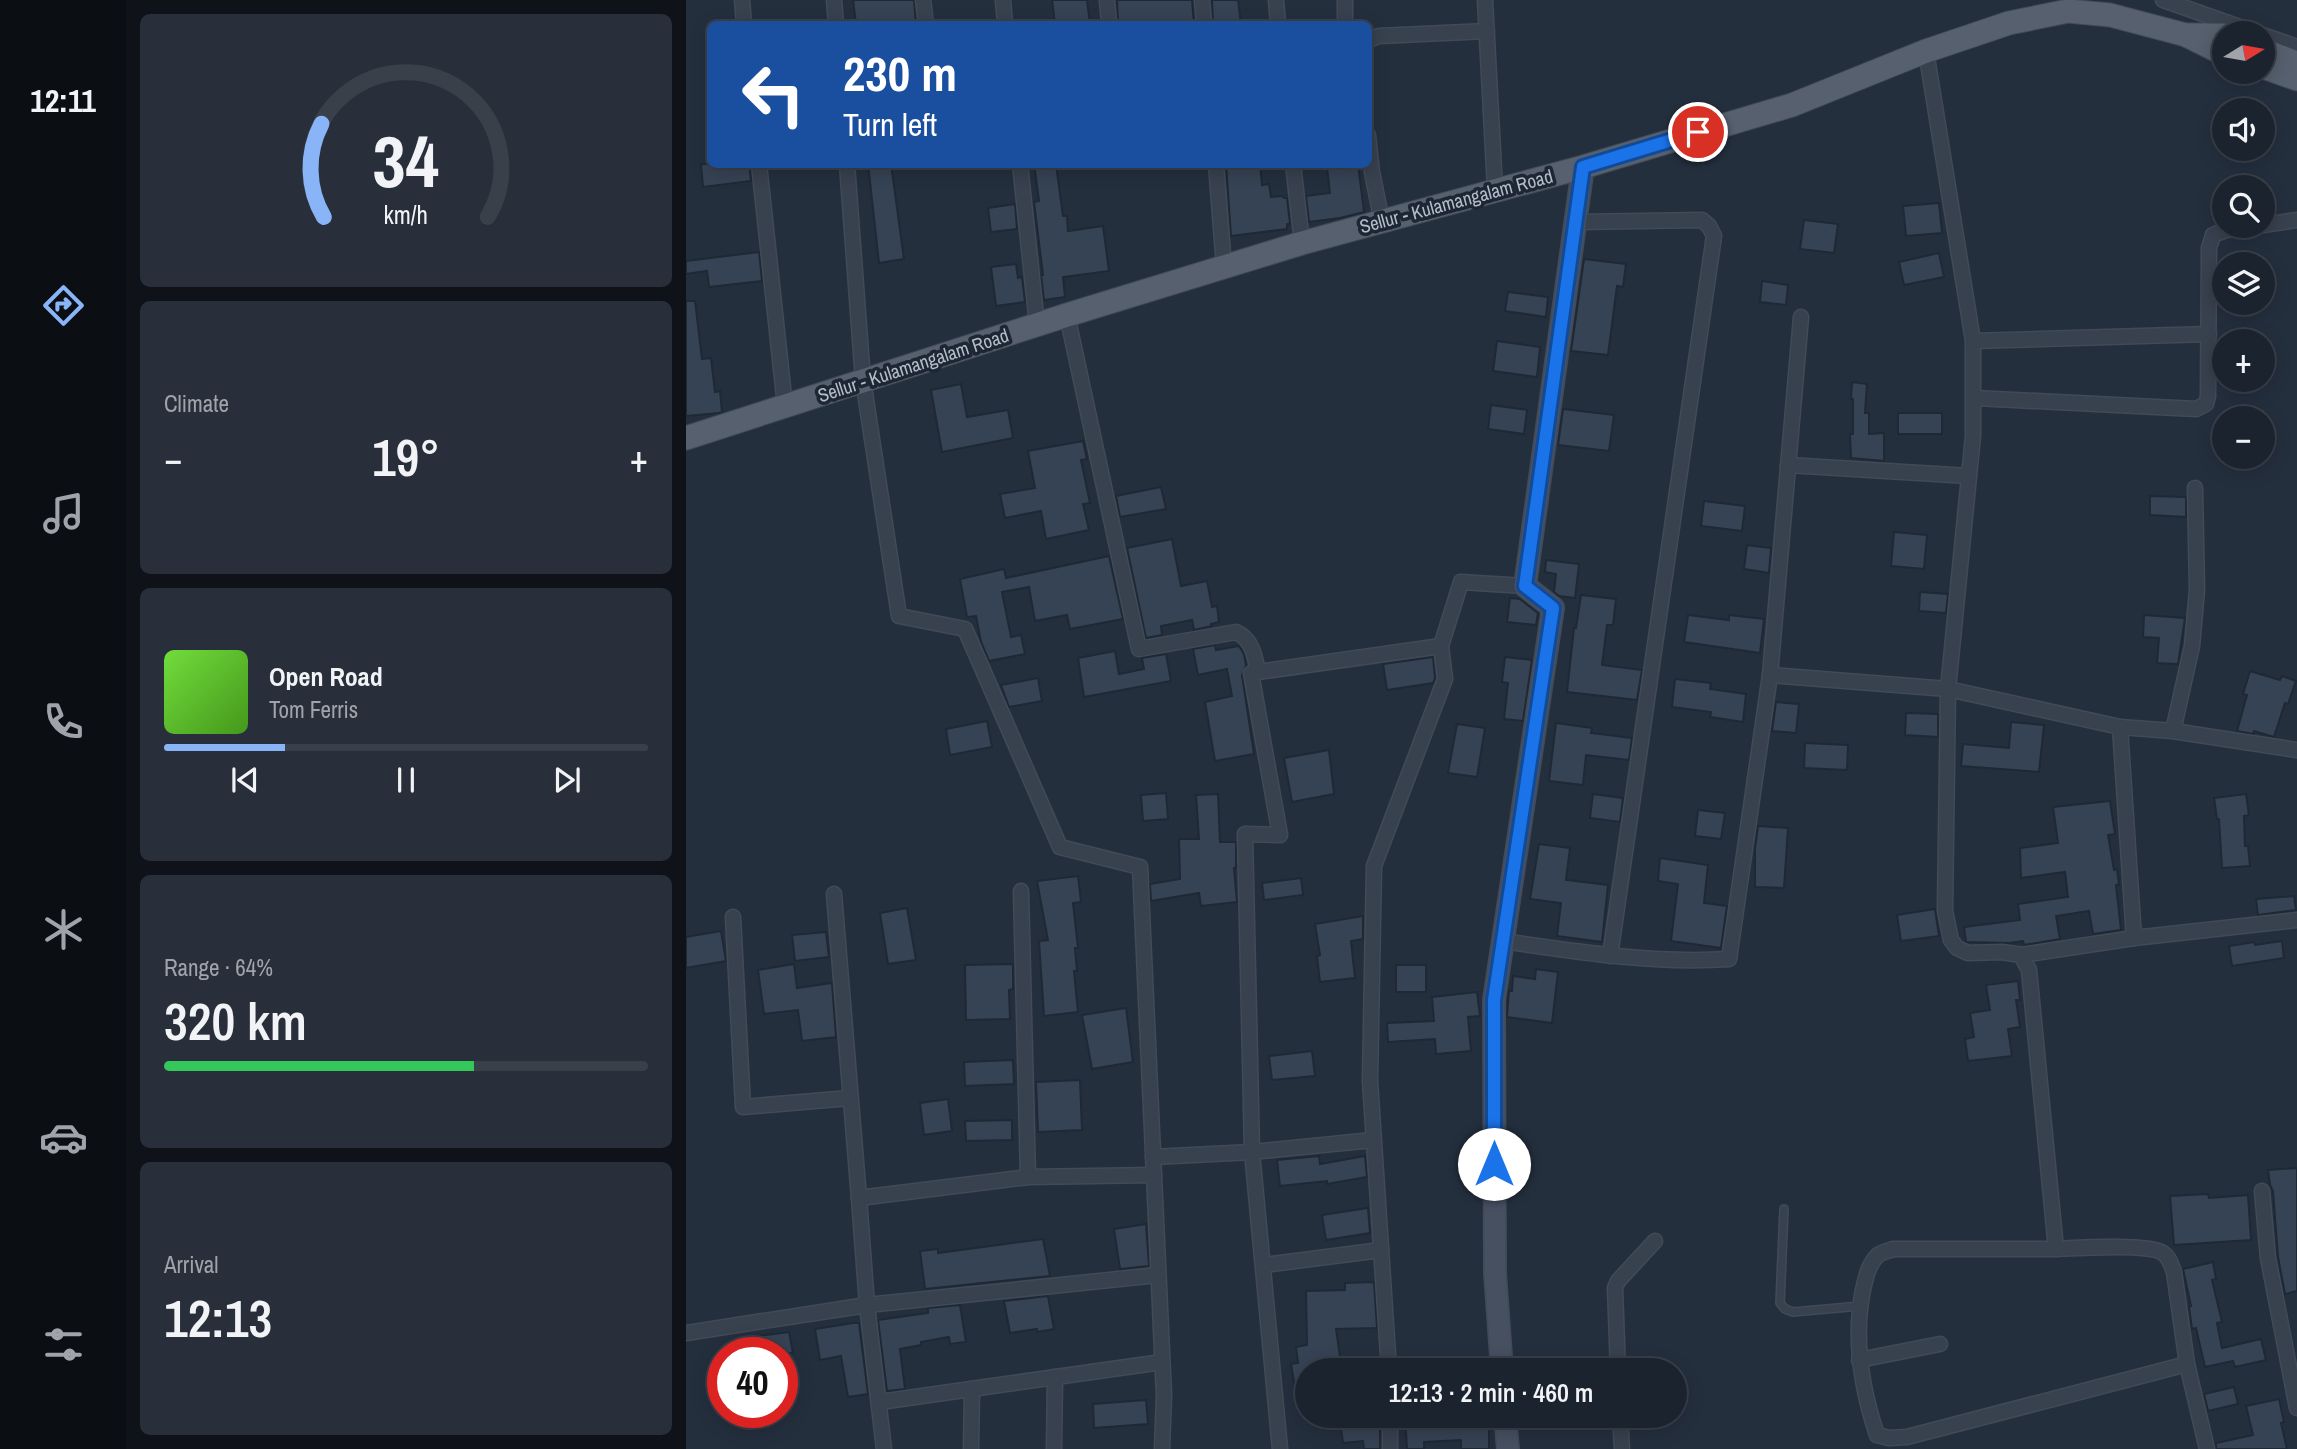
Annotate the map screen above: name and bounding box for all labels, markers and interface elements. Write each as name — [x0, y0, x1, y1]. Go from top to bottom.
north arrow — [2212, 21, 2275, 84]
map controls — [2212, 21, 2275, 469]
text: 230 m — [843, 40, 957, 106]
icon: left — [728, 49, 819, 140]
text: 12:11 — [30, 79, 96, 122]
button: sound — [2212, 98, 2275, 161]
pin — [1668, 102, 1728, 162]
text: Turn left — [843, 103, 937, 146]
text: 34 — [373, 112, 439, 210]
icon: arrive — [1679, 113, 1717, 151]
street label: Sellur - Kulamangalam Road — [1356, 163, 1556, 239]
button: search — [2212, 175, 2275, 238]
text: km/h — [384, 197, 428, 231]
button: layers — [2212, 252, 2275, 315]
icon: directions — [39, 281, 88, 330]
street label: Sellur - Kulamangalam Road — [814, 322, 1012, 408]
button: + — [2212, 329, 2275, 392]
text: Climate — [164, 388, 229, 419]
button: − — [2212, 406, 2275, 469]
text: 19° — [372, 422, 440, 492]
text: − — [164, 433, 182, 484]
text: + — [630, 433, 648, 484]
icon: music — [39, 489, 88, 538]
text: Open Road — [269, 659, 383, 694]
text: Tom Ferris — [269, 694, 358, 725]
icon: phone — [39, 697, 88, 746]
icon: previous — [226, 761, 264, 799]
icon: pause — [387, 761, 425, 799]
icon: next — [548, 761, 586, 799]
icon: climate — [39, 905, 88, 954]
text: Range · 64% — [164, 952, 273, 983]
text: 320 km — [164, 986, 307, 1056]
icon: car — [39, 1113, 88, 1162]
position arrow — [1457, 1127, 1531, 1201]
text: Arrival — [164, 1249, 219, 1280]
text: 12:13 — [164, 1283, 272, 1353]
icon: filters — [39, 1320, 88, 1369]
speed limit sign: 40 — [707, 1337, 798, 1428]
text: 12:13 · 2 min · 460 m — [1389, 1375, 1593, 1410]

